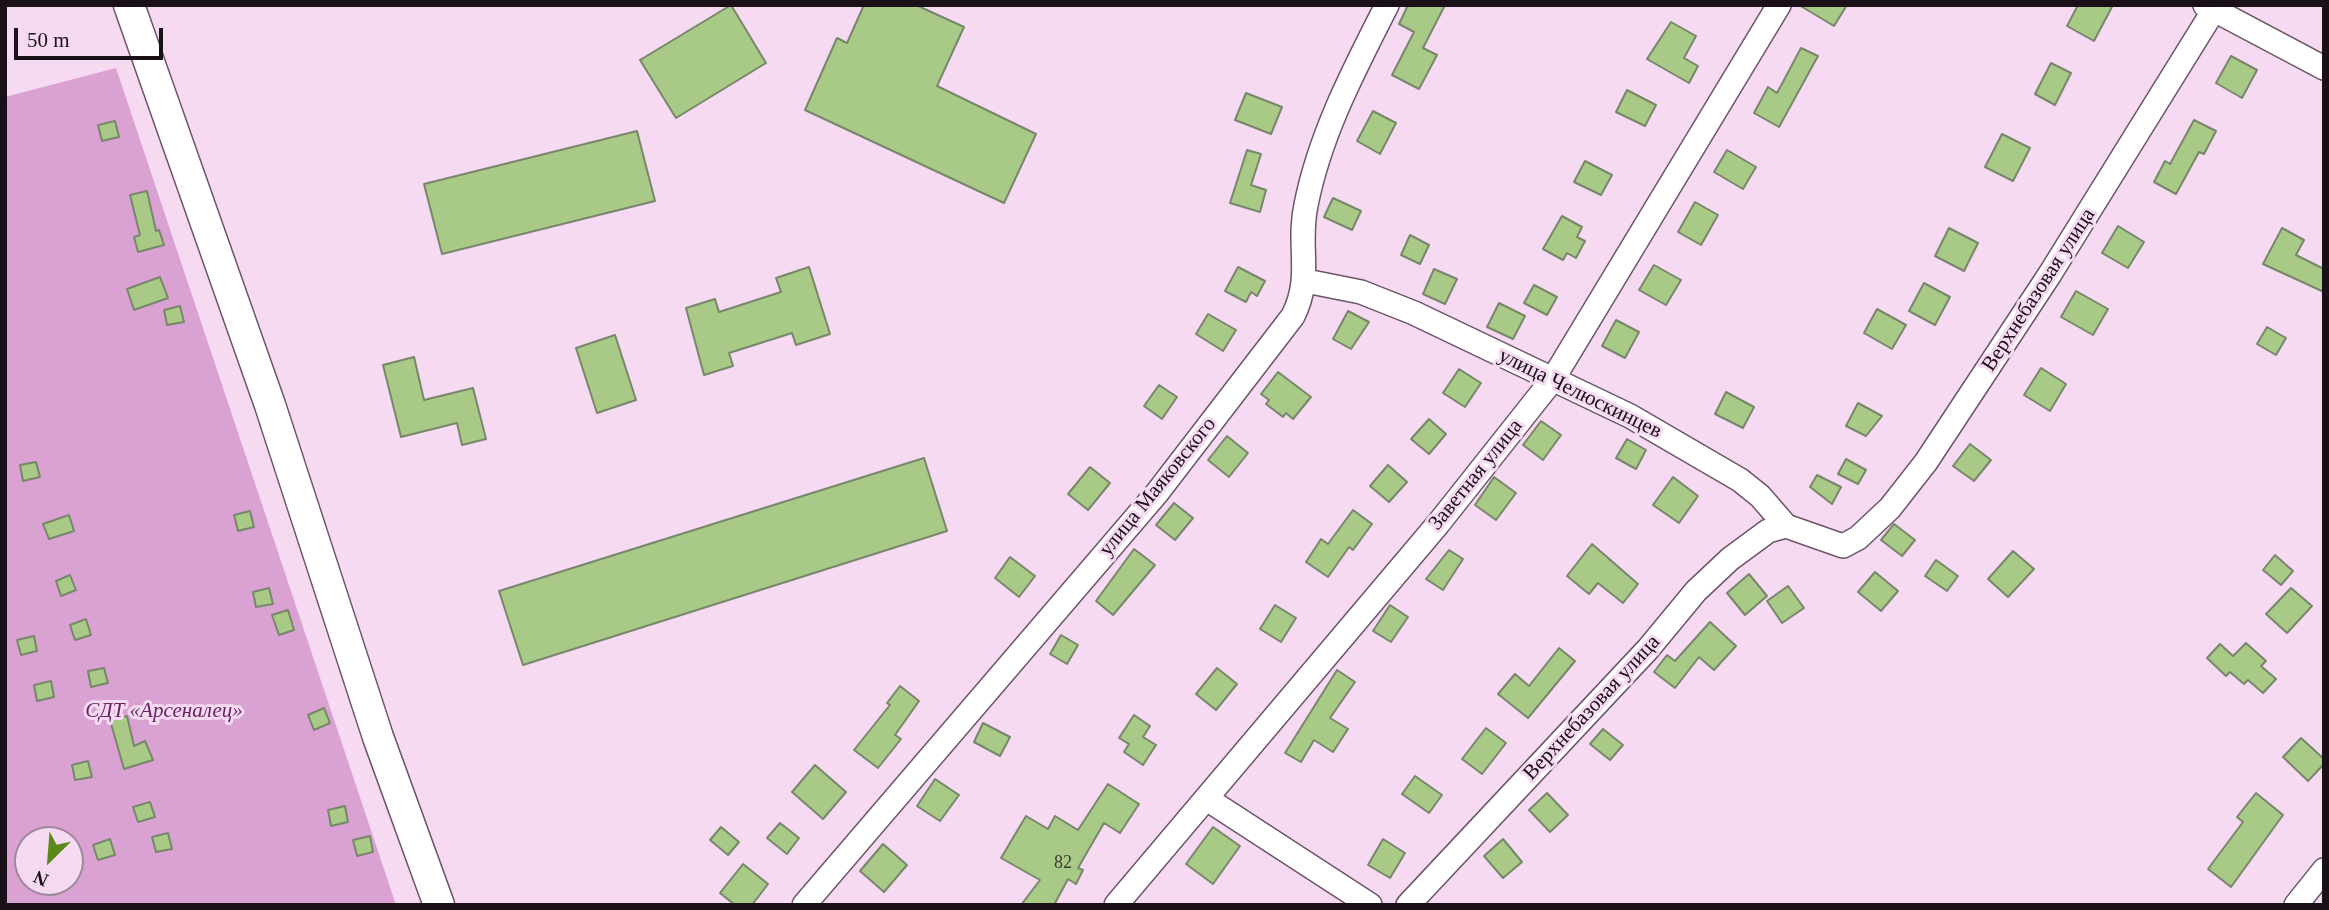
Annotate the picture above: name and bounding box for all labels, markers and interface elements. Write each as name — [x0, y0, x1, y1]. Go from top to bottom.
scale bar — [18, 14, 166, 58]
text: 50 m — [27, 28, 70, 52]
street label: Верхнебазовая улица — [1977, 204, 2101, 376]
street label: улица Челюскинцев — [1494, 344, 1666, 444]
street label: улица Маяковского — [1094, 412, 1222, 562]
street label: Заветная улица — [1424, 414, 1528, 536]
street label: Верхнебазовая улица — [1518, 630, 1666, 786]
park label: СДТ «Арсеналец» — [85, 698, 243, 724]
north arrow — [14, 826, 84, 896]
house number: 82 — [1054, 852, 1072, 874]
text: N — [30, 866, 51, 891]

